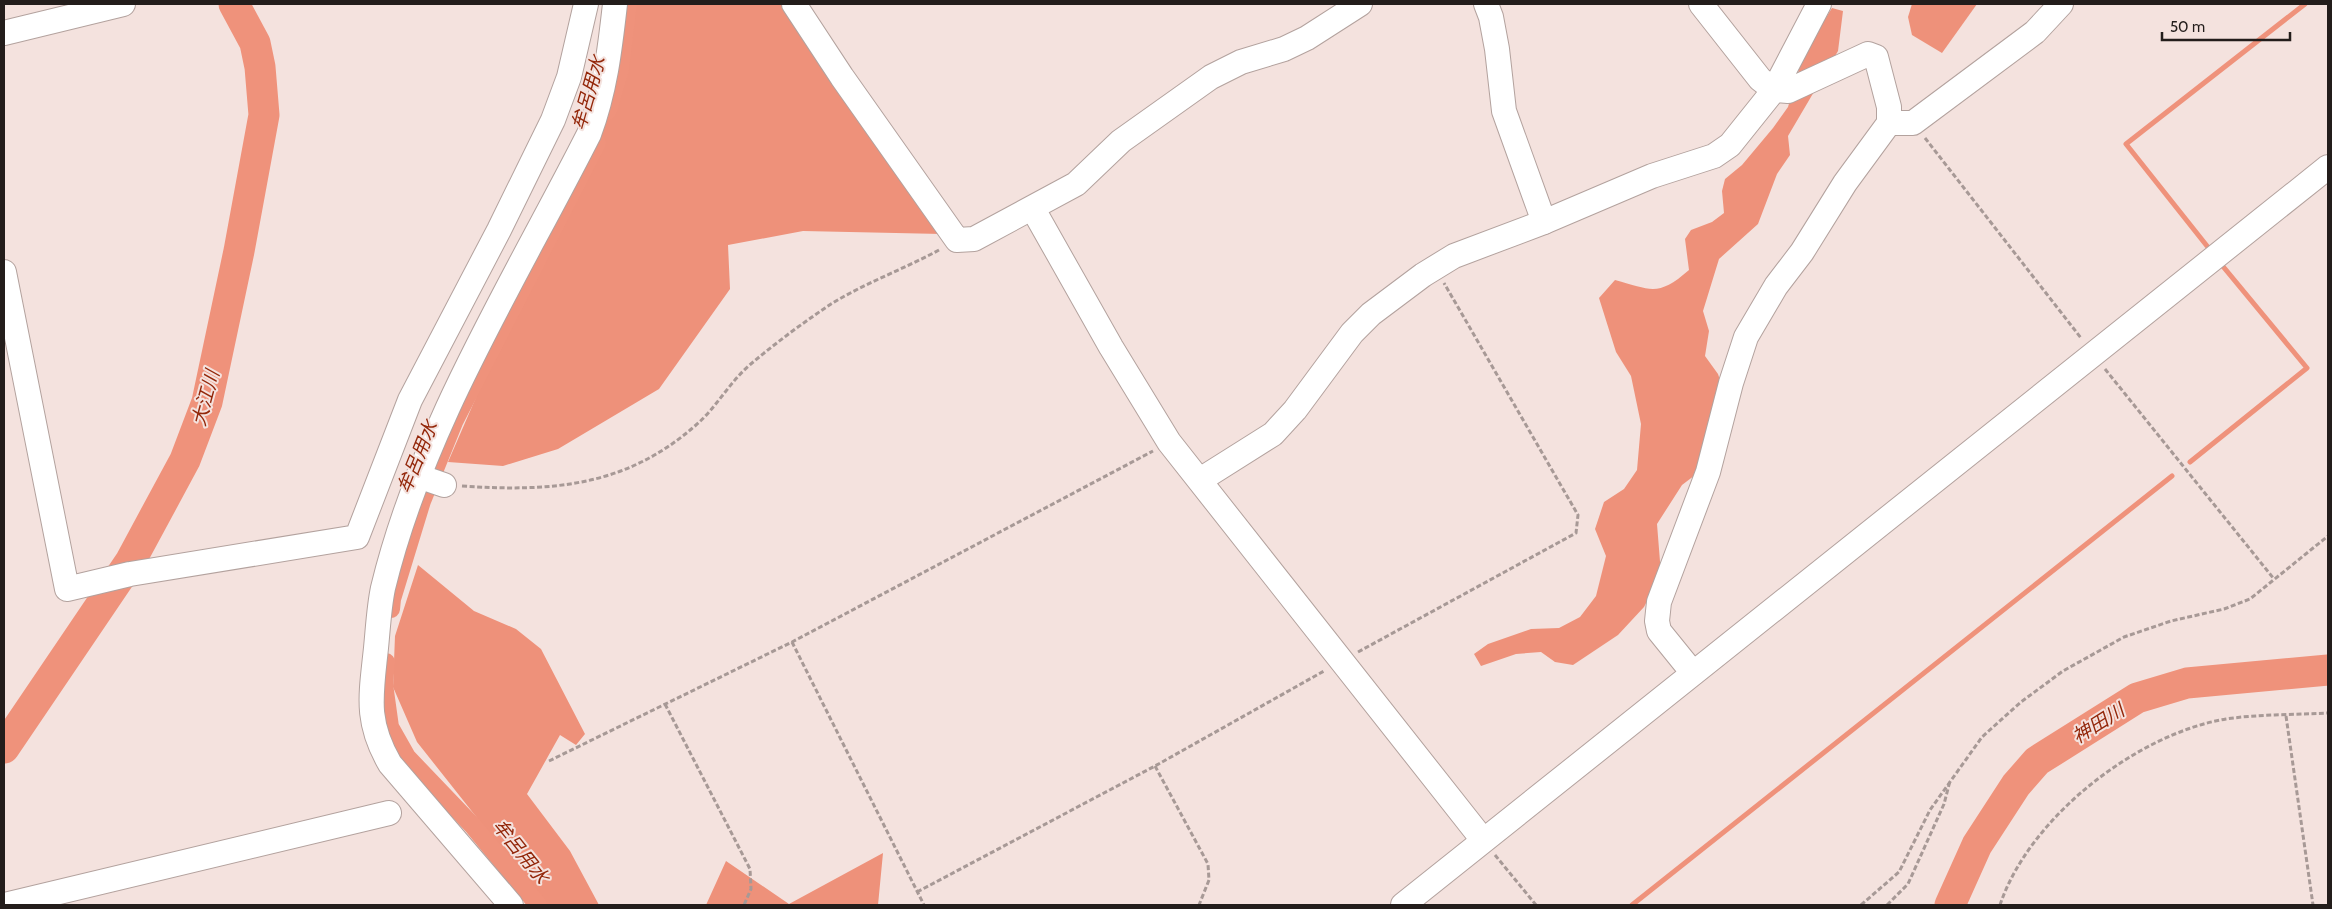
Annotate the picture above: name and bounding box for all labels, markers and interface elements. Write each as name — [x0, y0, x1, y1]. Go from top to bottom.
scale bar — [2162, 10, 2290, 42]
text: 50 m — [2170, 18, 2205, 36]
water label: 牟呂用水 — [567, 52, 611, 133]
water label: 大江川 — [187, 366, 224, 429]
water label: 牟呂用水 — [393, 416, 443, 497]
water label: 神田川 — [2068, 698, 2130, 748]
water label: 牟呂用水 — [488, 815, 555, 890]

